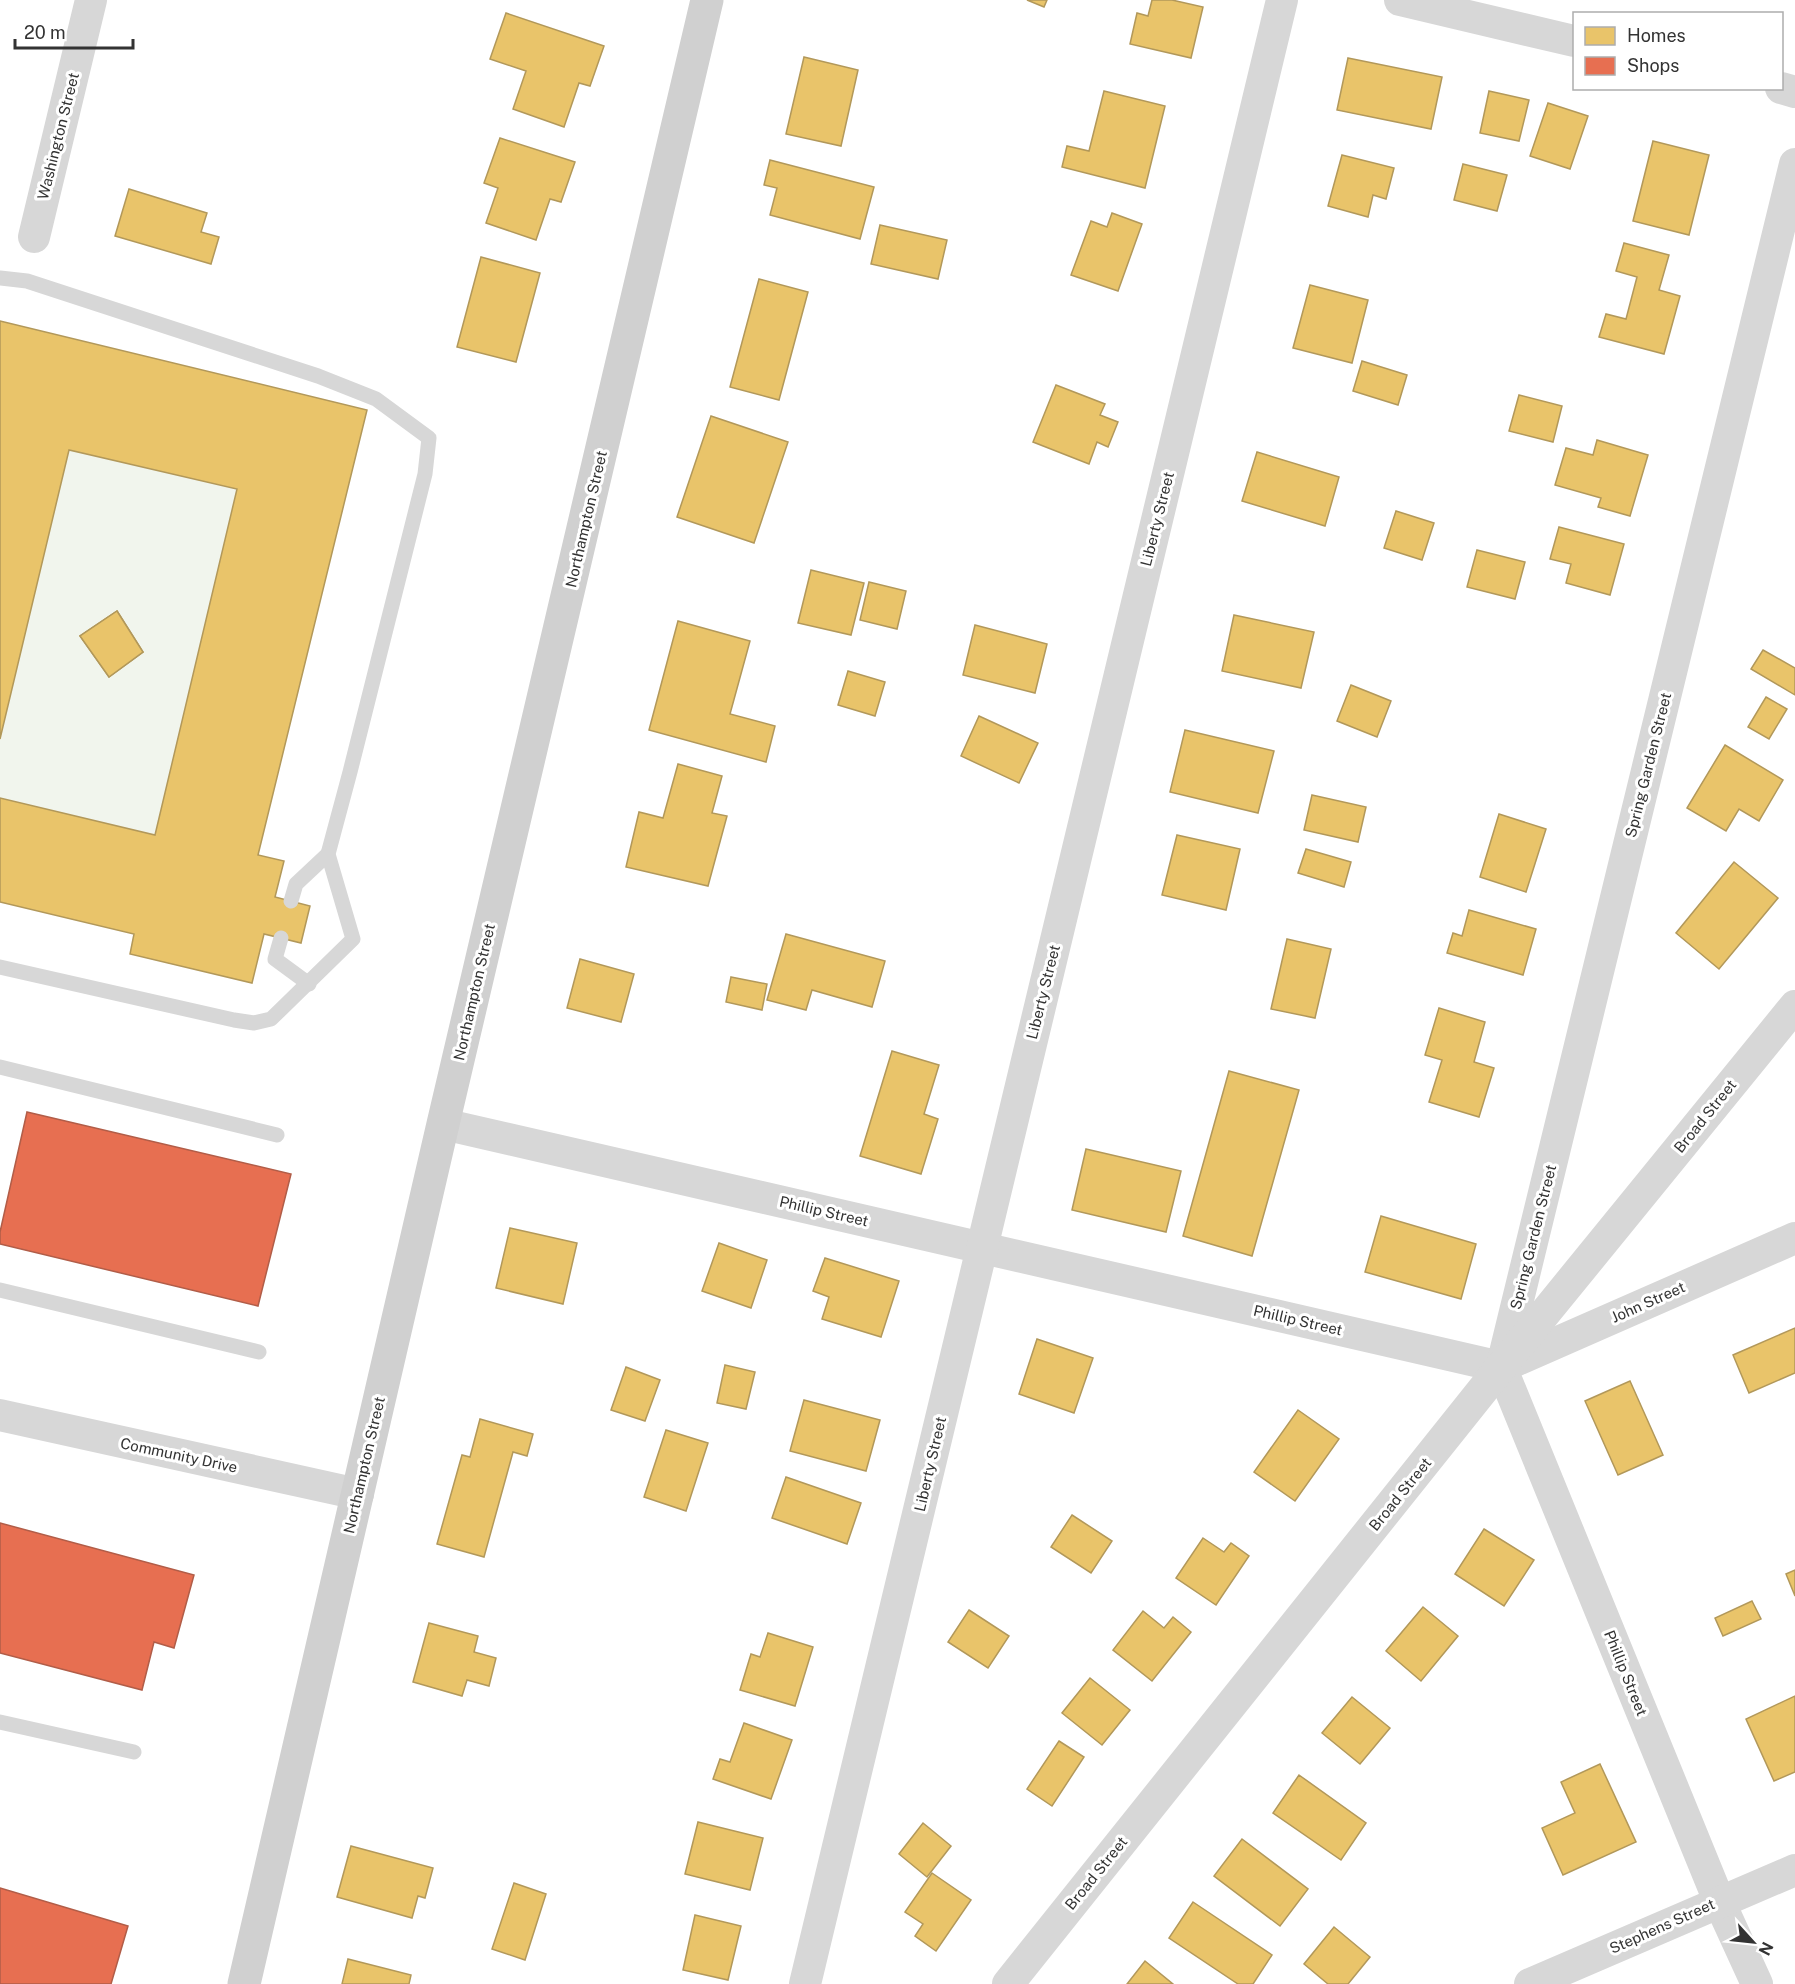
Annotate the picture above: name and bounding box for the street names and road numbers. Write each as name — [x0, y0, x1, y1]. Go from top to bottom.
street label: Washington Street — [34, 71, 82, 201]
street label: Northampton Street — [562, 449, 610, 589]
street label: Liberty Street — [1137, 470, 1177, 568]
street label: Spring Garden Street — [1622, 691, 1674, 839]
street label: Northampton Street — [450, 922, 498, 1062]
street label: Liberty Street — [1023, 943, 1063, 1041]
street label: Broad Street — [1670, 1076, 1740, 1156]
street label: Spring Garden Street — [1507, 1163, 1559, 1311]
street label: Phillip Street — [778, 1192, 870, 1230]
street label: John Street — [1608, 1278, 1688, 1326]
street label: Phillip Street — [1252, 1301, 1344, 1339]
street label: Northampton Street — [340, 1395, 388, 1535]
street label: Liberty Street — [911, 1415, 949, 1513]
street label: Community Drive — [119, 1434, 239, 1476]
street label: Broad Street — [1365, 1454, 1435, 1534]
street label: Phillip Street — [1601, 1628, 1651, 1718]
street label: Broad Street — [1061, 1833, 1131, 1913]
street label: Stephens Street — [1607, 1895, 1717, 1957]

